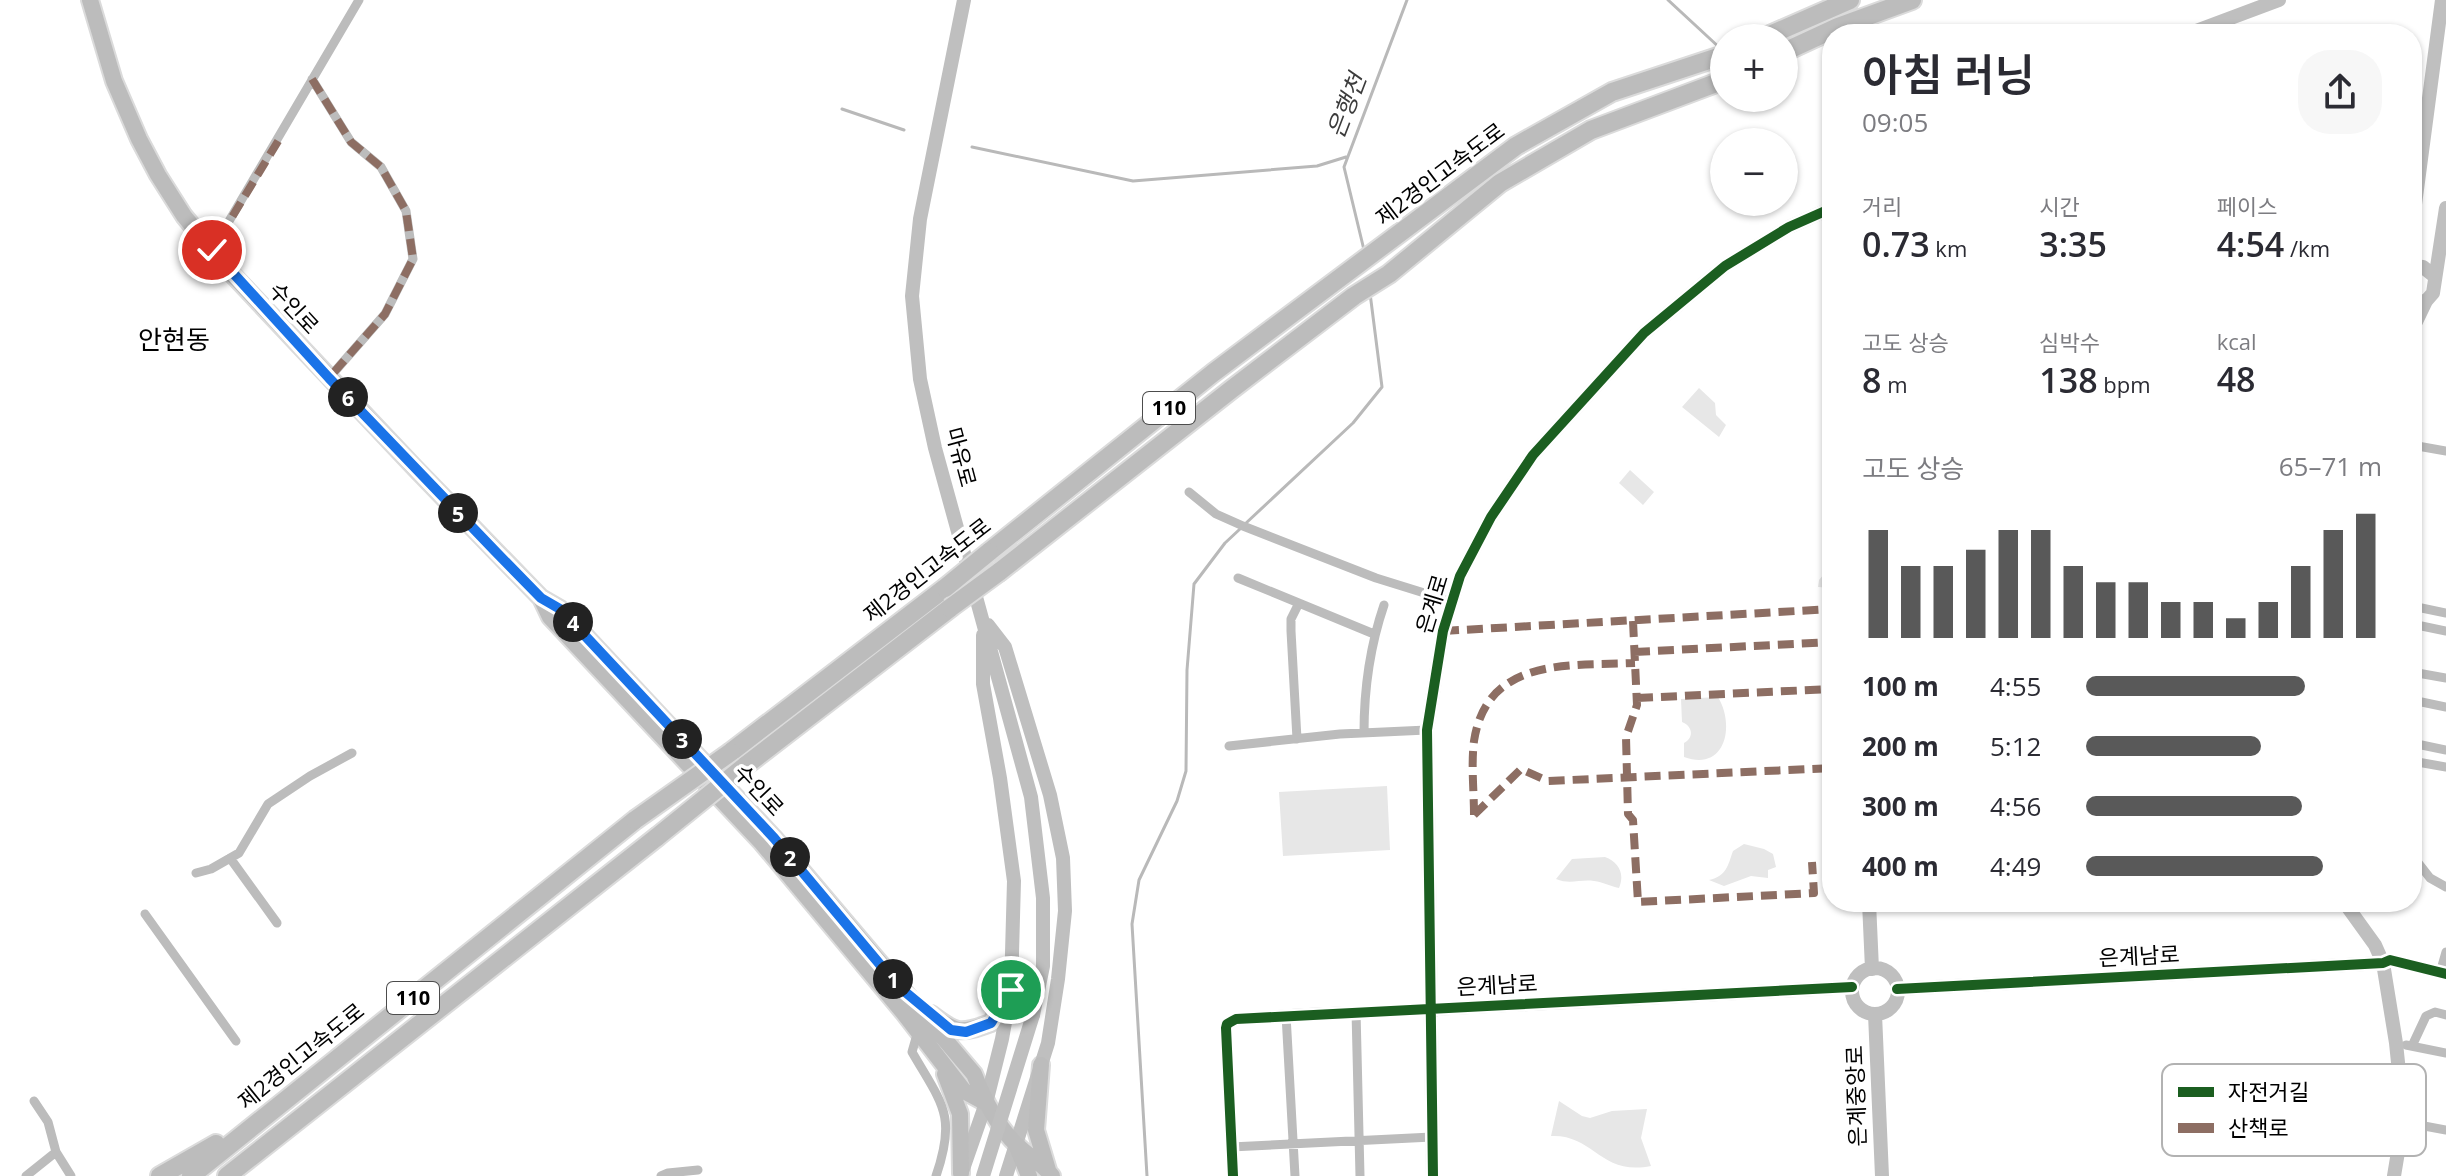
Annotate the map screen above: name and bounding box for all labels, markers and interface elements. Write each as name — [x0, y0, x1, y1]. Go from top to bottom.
map controls — [1710, 24, 1798, 216]
button: + — [1710, 24, 1798, 112]
text: 아침 러닝 — [1862, 44, 2035, 104]
button: share — [2298, 50, 2382, 134]
water label: 은행천 — [1318, 66, 1374, 142]
text: 09:05 — [1862, 104, 1928, 140]
street label: 제2경인고속도로 — [1369, 115, 1510, 232]
button: − — [1710, 128, 1798, 216]
text: 거리 — [1862, 191, 1902, 221]
text: 시간 — [2039, 191, 2080, 221]
text: 페이스 — [2217, 191, 2277, 221]
pin — [178, 216, 246, 284]
text: 0.73 — [1862, 221, 1930, 267]
text: 3:35 — [2039, 221, 2107, 267]
text: 4:54 — [2217, 221, 2284, 267]
icon: check — [190, 228, 234, 272]
text: km — [1930, 233, 1967, 263]
text: /km — [2284, 233, 2330, 263]
street label: 수인로 — [263, 275, 326, 340]
district label: 안현동 — [138, 321, 210, 357]
text: kcal — [2217, 326, 2257, 356]
text: 고도 상승 — [1862, 327, 1949, 357]
text: 심박수 — [2039, 327, 2100, 357]
text: 48 — [2217, 356, 2256, 402]
text: 8 — [1862, 357, 1881, 403]
text: 138 — [2039, 357, 2098, 403]
text: m — [1881, 369, 1908, 399]
text: bpm — [2098, 369, 2151, 399]
pin: 6 — [328, 377, 368, 417]
text: 6 — [342, 382, 354, 412]
road number: 110 — [1143, 392, 1195, 424]
street label: 마유로 — [940, 424, 984, 490]
text: 65–71 m — [2279, 448, 2382, 484]
text: 고도 상승 — [1862, 450, 1964, 486]
pin: 5 — [438, 493, 478, 533]
text: 5 — [452, 498, 464, 528]
street label: 제2경인고속도로 — [856, 510, 996, 629]
street label: 은계로 — [1408, 570, 1454, 637]
pin: 4 — [553, 602, 593, 642]
text: 4 — [567, 607, 579, 637]
text: 100 m — [1862, 668, 1939, 704]
text: 4:55 — [1990, 668, 2041, 704]
pin: 3 — [662, 719, 702, 759]
text: 3 — [676, 724, 688, 754]
text: 200 m — [1862, 728, 1939, 764]
text: 5:12 — [1990, 728, 2041, 764]
street label: 수인로 — [728, 757, 791, 822]
text: 300 m — [1862, 788, 1939, 824]
text: 4:56 — [1990, 788, 2041, 824]
pin: 2 — [770, 837, 810, 877]
text: 2 — [784, 842, 796, 872]
text: 400 m — [1862, 848, 1939, 884]
text: 4:49 — [1990, 848, 2041, 884]
street label: 은계남로 — [2098, 938, 2180, 972]
pin — [977, 956, 1045, 1024]
pin: 1 — [873, 959, 913, 999]
text: 1 — [887, 964, 899, 994]
street label: 은계남로 — [1456, 967, 1538, 1001]
icon: arrive — [989, 968, 1033, 1012]
road number: 110 — [387, 982, 439, 1014]
street label: 제2경인고속도로 — [231, 995, 370, 1115]
street label: 은계중앙로 — [1838, 1045, 1872, 1147]
legend — [2162, 1064, 2426, 1156]
text: 자전거길 — [2228, 1076, 2309, 1106]
text: 산책로 — [2228, 1112, 2289, 1142]

